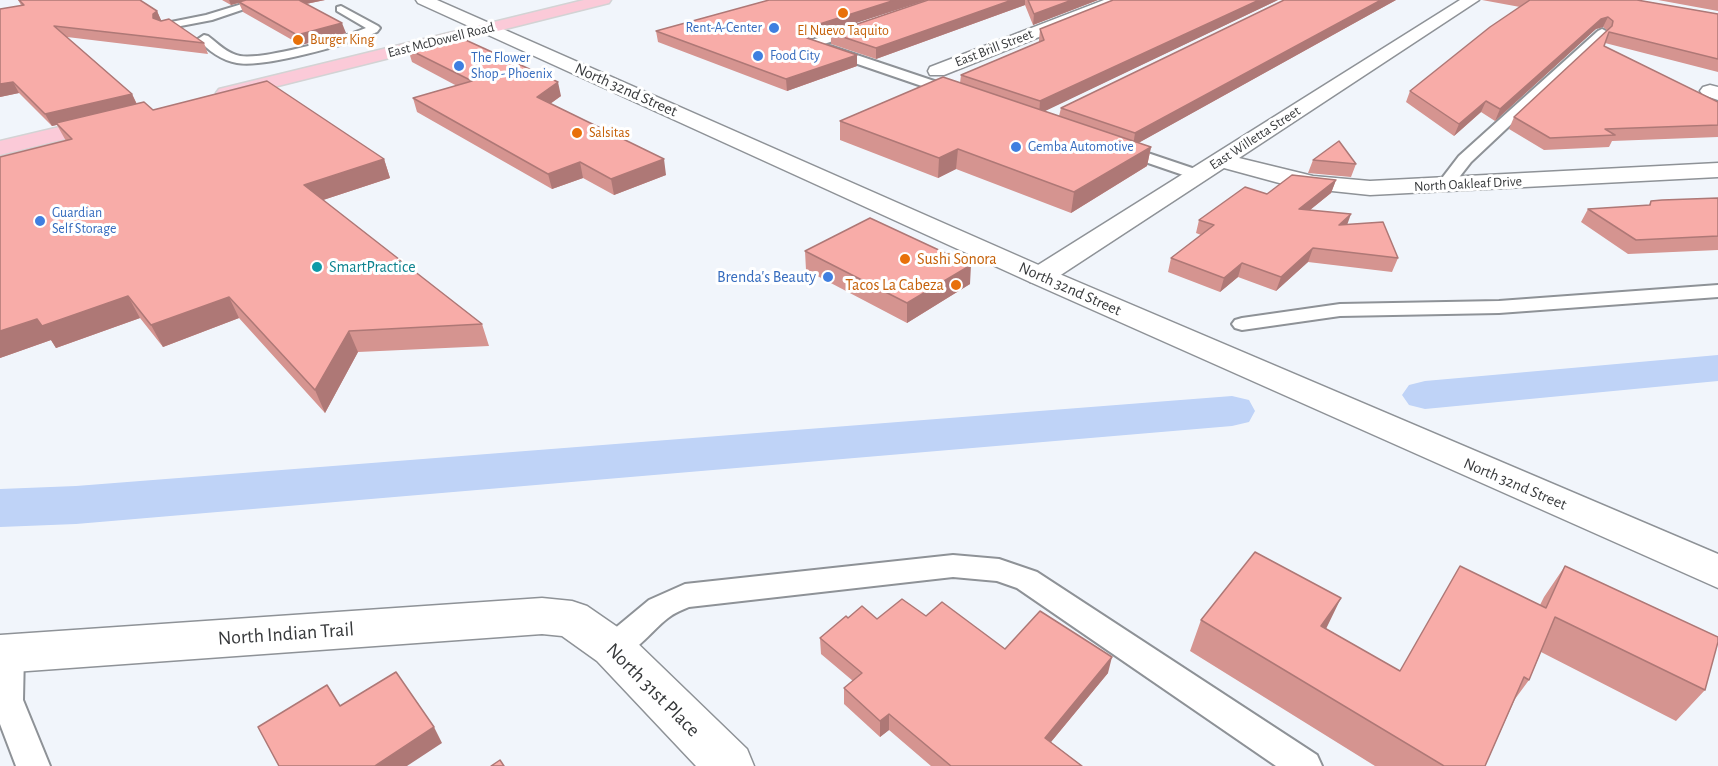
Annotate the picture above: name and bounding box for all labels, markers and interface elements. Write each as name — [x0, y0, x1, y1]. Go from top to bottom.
marker: El Nuevo Taquito — [836, 6, 850, 20]
street label: East McDowell Road — [386, 19, 496, 61]
place label: Rent-A-Center — [686, 20, 762, 36]
marker: Rent-A-Center — [767, 21, 781, 35]
place label: El Nuevo Taquito — [797, 23, 889, 39]
street label: East Brill Street — [953, 25, 1035, 71]
place label: Burger King — [310, 32, 374, 48]
marker: Burger King — [291, 33, 305, 47]
place label: Food City — [770, 48, 820, 64]
marker: Food City — [751, 49, 765, 63]
place label: The Flower Shop - Phoenix — [471, 50, 552, 82]
marker: The Flower Shop - Phoenix — [452, 59, 466, 73]
street label: North 32nd Street — [572, 59, 680, 121]
street label: East Willetta Street — [1206, 102, 1304, 174]
place label: Salsitas — [589, 125, 630, 141]
marker: Salsitas — [570, 126, 584, 140]
place label: Gemba Automotive — [1028, 139, 1134, 155]
marker: Gemba Automotive — [1009, 140, 1023, 154]
street label: North Oakleaf Drive — [1414, 173, 1522, 195]
place label: Guardian Self Storage — [52, 205, 117, 238]
marker: Guardian Self Storage — [33, 214, 47, 228]
place label: Sushi Sonora — [917, 249, 997, 269]
marker: Sushi Sonora — [898, 252, 912, 266]
place label: SmartPractice — [329, 257, 416, 277]
street label: North 32nd Street — [1016, 258, 1124, 320]
marker: SmartPractice — [310, 260, 324, 274]
place label: Brenda's Beauty — [717, 267, 816, 287]
marker: Brenda's Beauty — [821, 270, 835, 284]
place label: Tacos La Cabeza — [845, 275, 944, 295]
marker: Tacos La Cabeza — [949, 278, 963, 292]
street label: North 32nd Street — [1461, 454, 1569, 514]
street label: North Indian Trail — [217, 617, 355, 651]
street label: North 31st Place — [601, 638, 705, 742]

